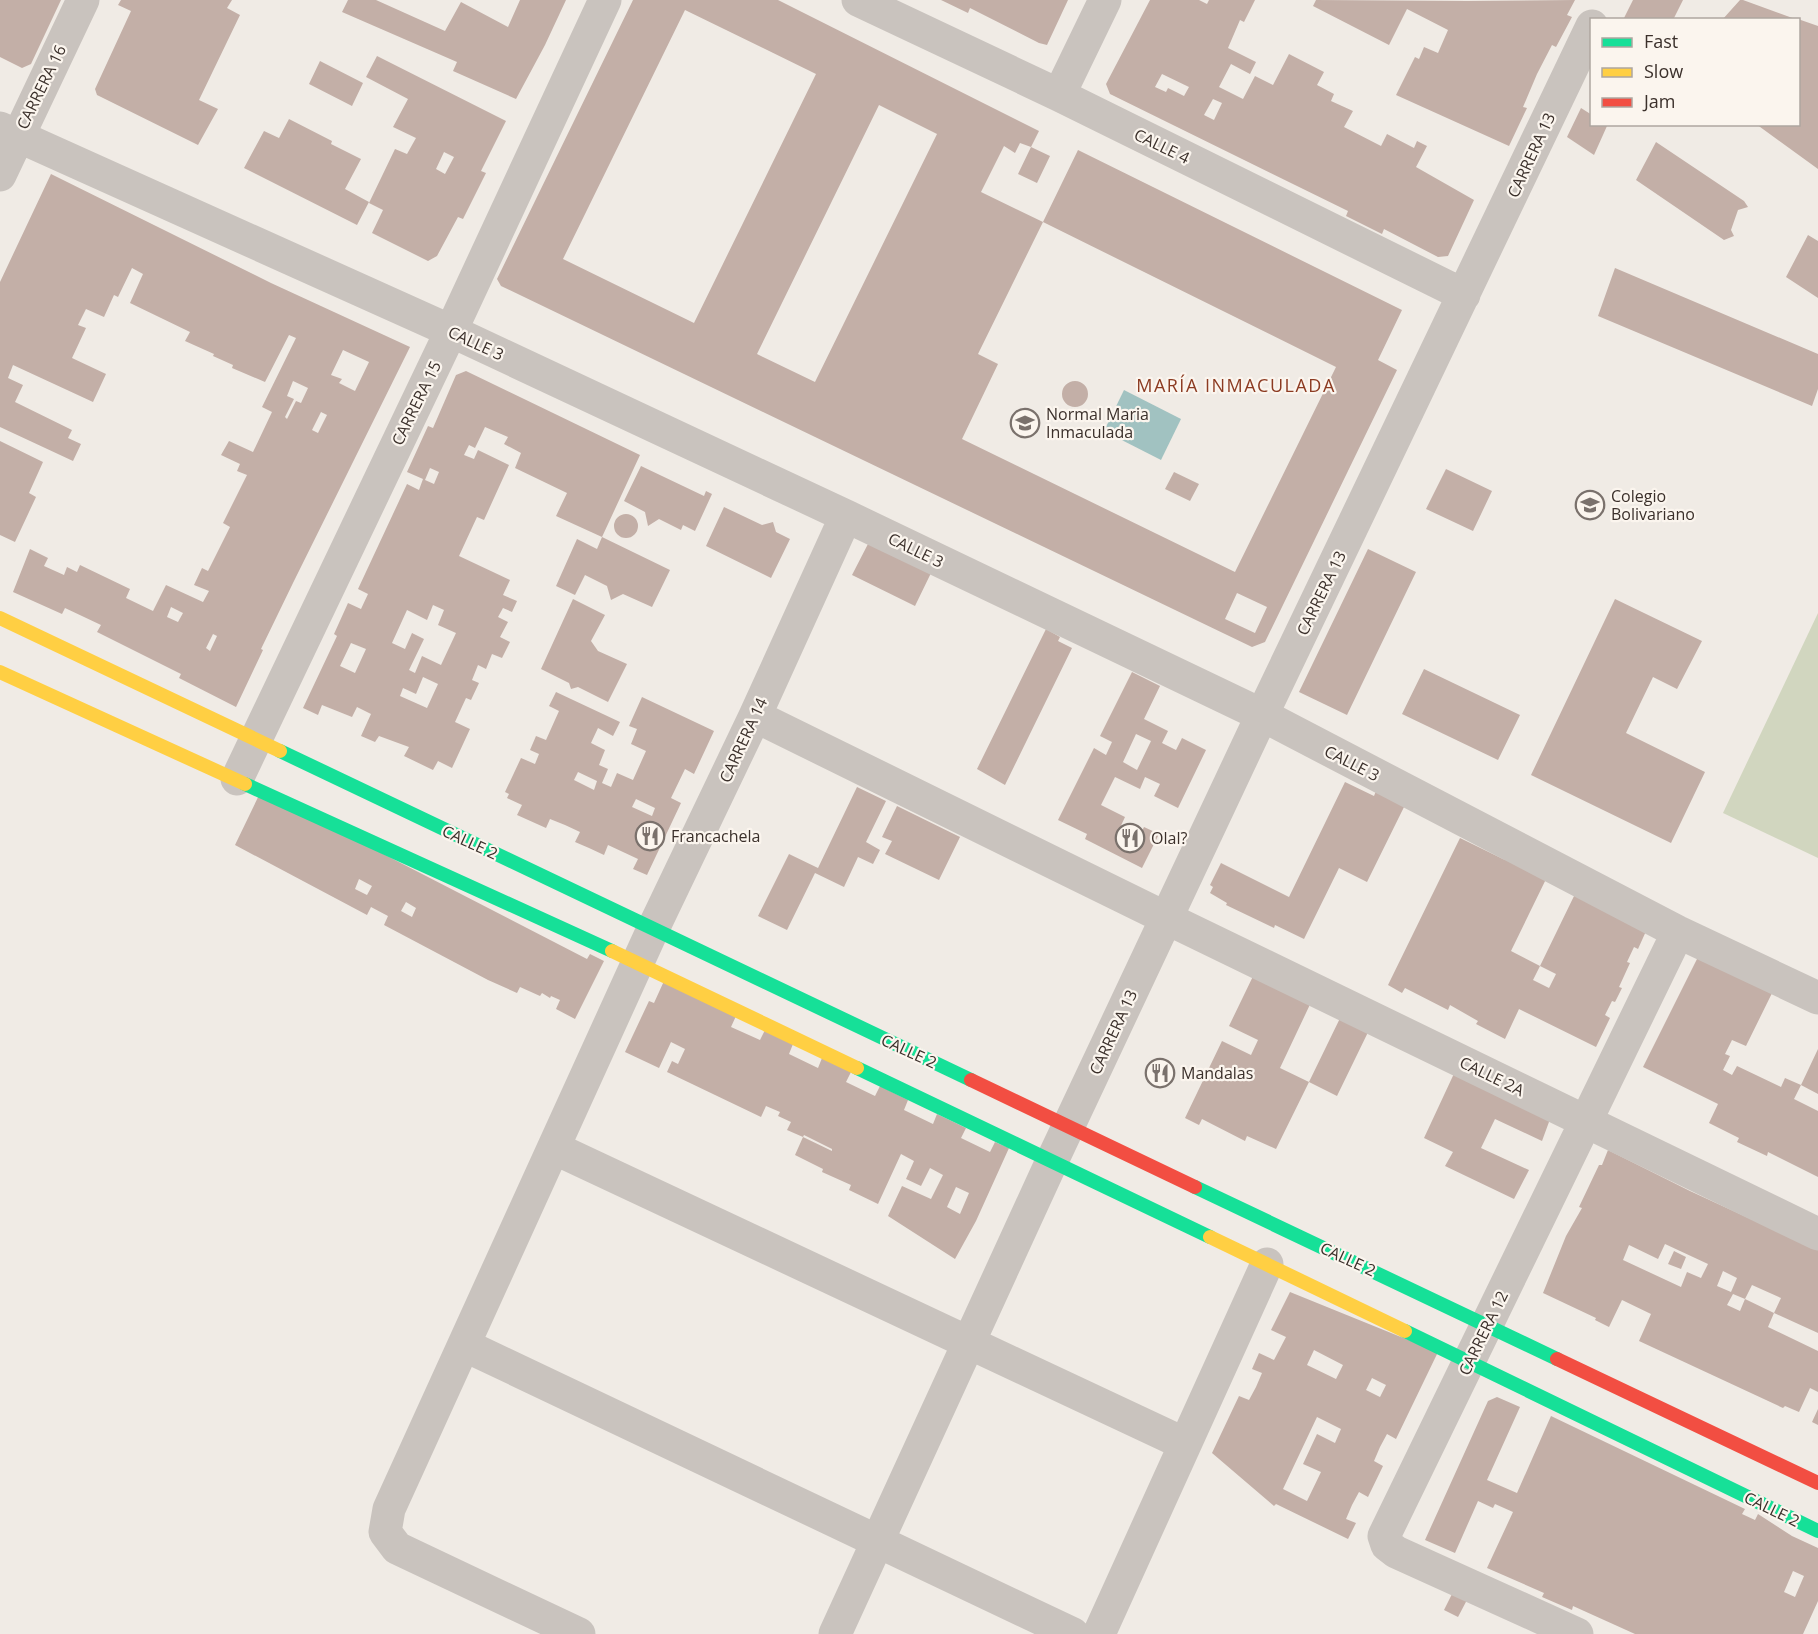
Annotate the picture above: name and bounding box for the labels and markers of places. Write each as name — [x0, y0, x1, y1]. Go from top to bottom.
place label: Normal Maria Inmaculada — [1046, 403, 1149, 443]
school or university icon: Normal Maria Inmaculada — [1009, 407, 1041, 439]
place label: Colegio Bolivariano — [1611, 485, 1695, 525]
school or university icon: Colegio Bolivariano — [1574, 489, 1606, 521]
restaurant icon: Francachela — [634, 820, 666, 852]
restaurant icon: Olal? — [1114, 822, 1146, 854]
place label: Francachela — [671, 825, 760, 847]
place label: Olal? — [1151, 827, 1187, 849]
restaurant icon: Mandalas — [1144, 1057, 1176, 1089]
place label: Mandalas — [1181, 1062, 1253, 1084]

